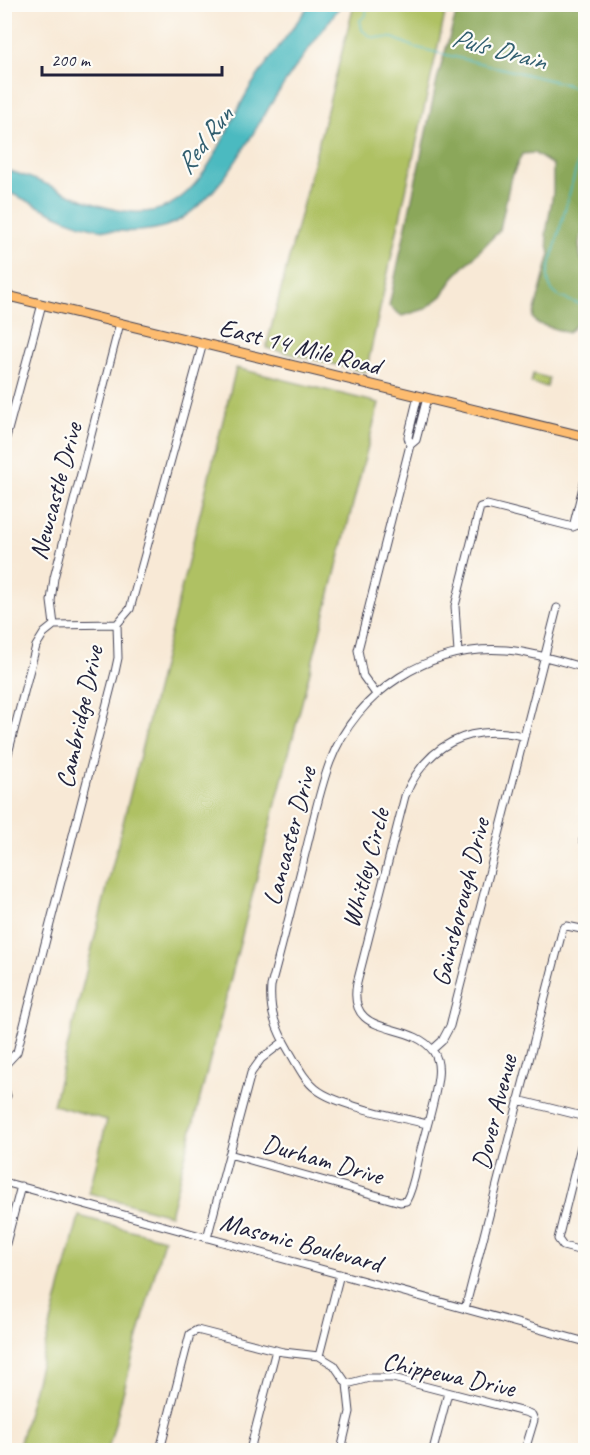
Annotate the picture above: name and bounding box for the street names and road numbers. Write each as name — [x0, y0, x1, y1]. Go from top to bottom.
street label: East 14 Mile Road — [216, 310, 388, 383]
street label: Newcastle Drive — [21, 418, 90, 563]
street label: Cambridge Drive — [48, 641, 111, 791]
street label: Lancaster Drive — [255, 762, 324, 909]
street label: Whitley Circle — [334, 802, 398, 931]
street label: Gainsborough Drive — [424, 812, 498, 990]
street label: Dover Avenue — [464, 1050, 525, 1173]
street label: Durham Drive — [259, 1127, 389, 1193]
street label: Masonic Boulevard — [217, 1205, 389, 1281]
street label: Chippewa Drive — [380, 1344, 519, 1405]

